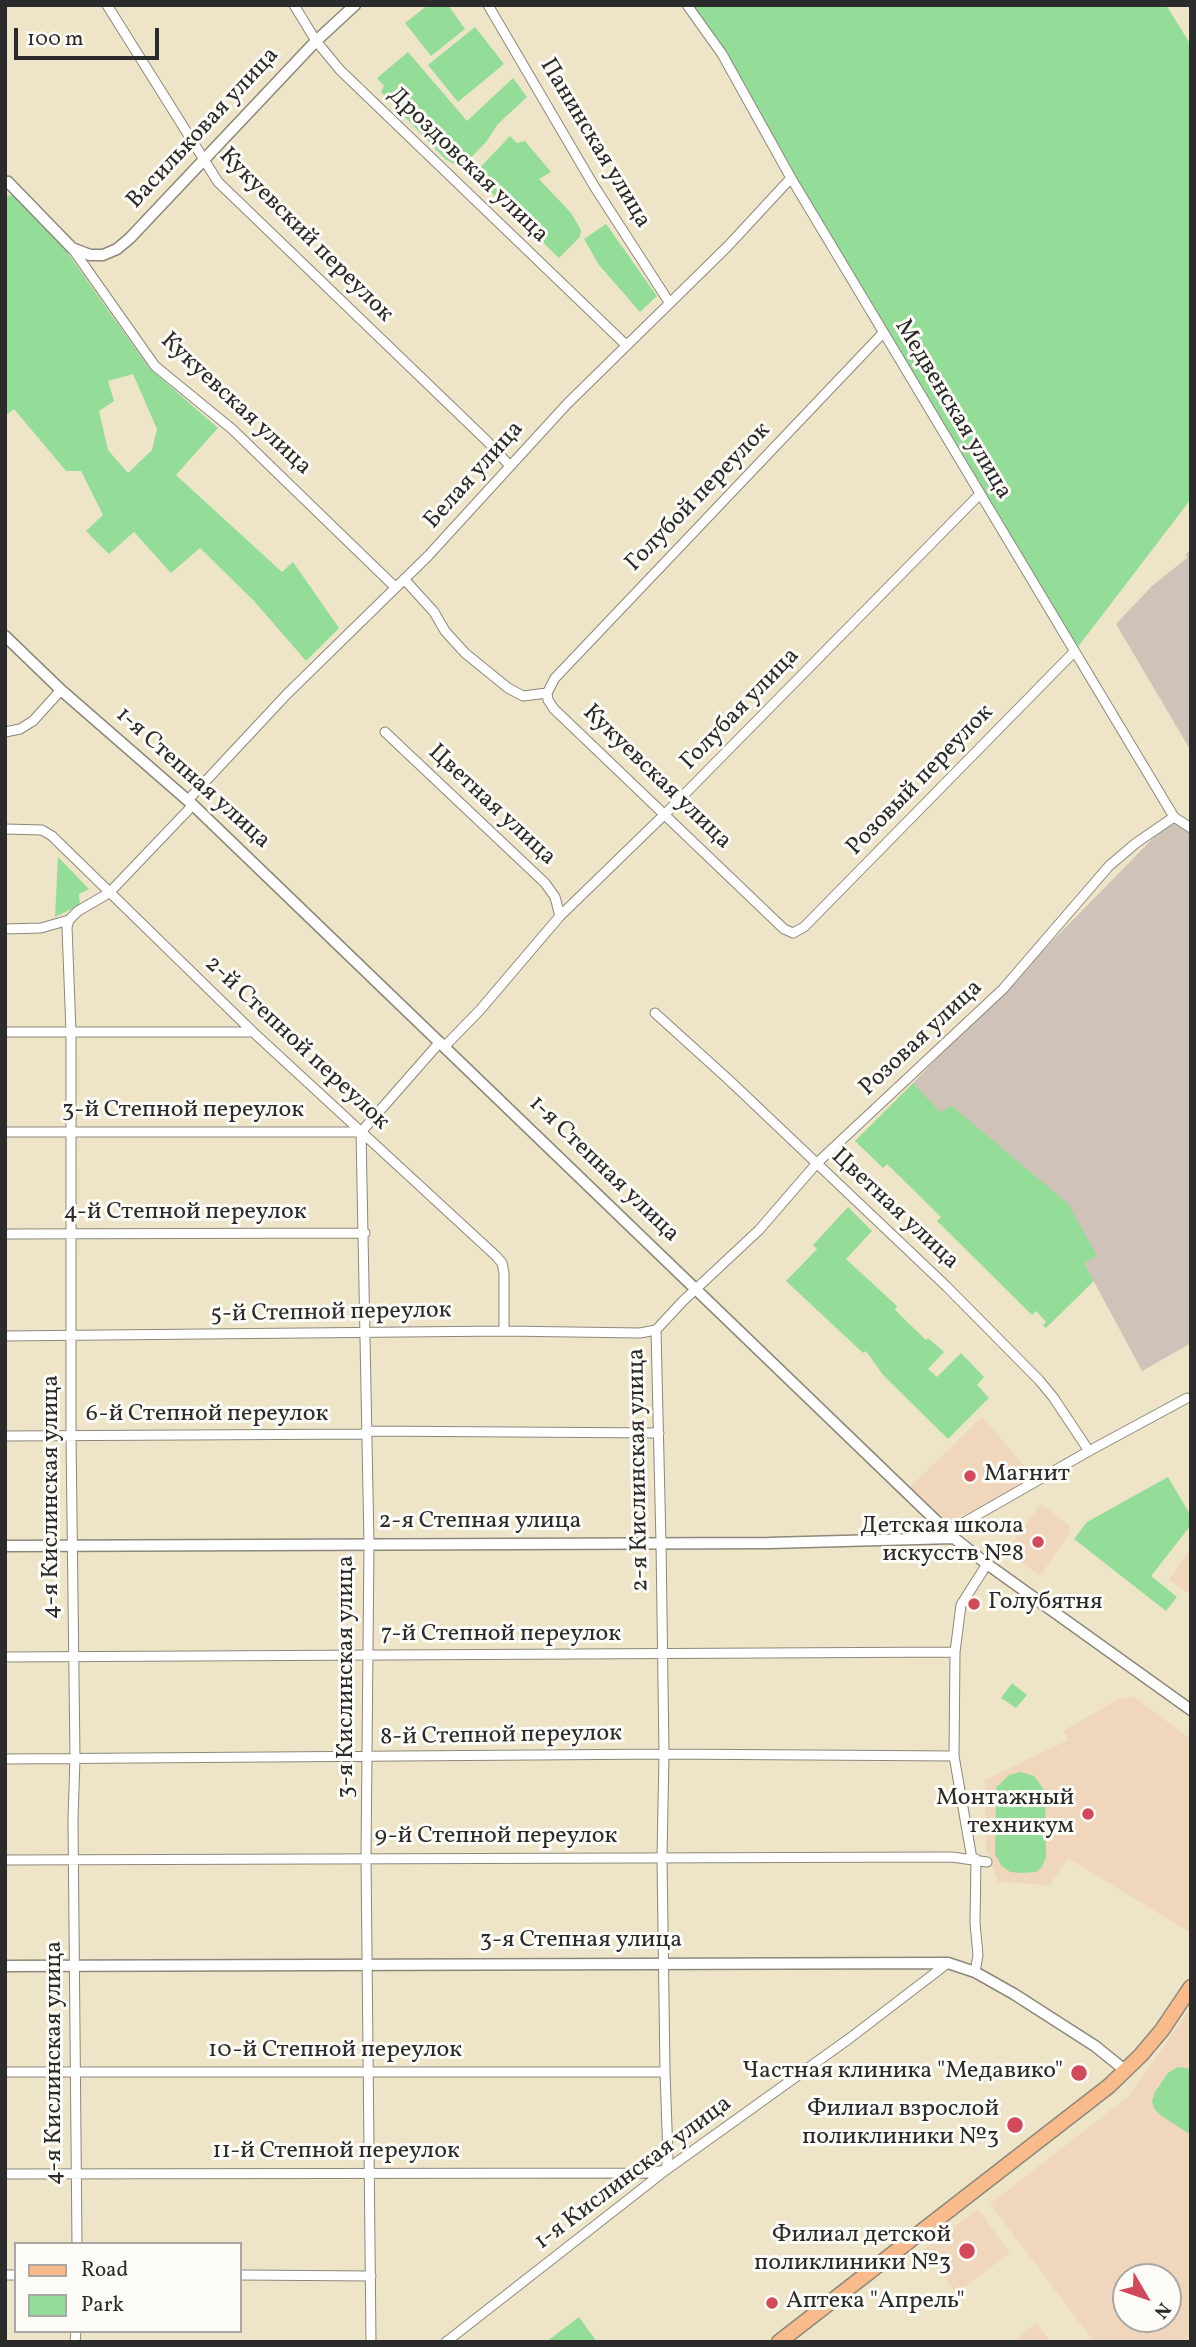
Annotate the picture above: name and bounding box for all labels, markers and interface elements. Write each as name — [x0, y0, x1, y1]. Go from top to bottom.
scale bar — [18, 14, 163, 58]
text: 100 m — [27, 25, 84, 54]
street label: Васильковая улица — [122, 42, 286, 216]
street label: Панинская улица — [532, 54, 656, 234]
street label: Дроздовская улица — [381, 82, 553, 250]
street label: Кукуевский переулок — [212, 143, 398, 329]
street label: Медвенская улица — [887, 315, 1017, 505]
street label: Кукуевская улица — [153, 328, 317, 482]
street label: Белая улица — [419, 416, 531, 536]
street label: Голубой переулок — [620, 417, 778, 579]
street label: Голубая улица — [675, 643, 807, 777]
street label: Розовый переулок — [841, 699, 1001, 863]
street label: Кукуевская улица — [575, 700, 737, 856]
street label: 1-я Степная улица — [108, 702, 276, 856]
street label: Цветная улица — [421, 739, 561, 873]
street label: 2-й Степной переулок — [197, 951, 395, 1137]
street label: Розовая улица — [855, 975, 989, 1103]
street label: 1-я Степная улица — [521, 1091, 685, 1249]
street label: 3-й Степной переулок — [62, 1098, 304, 1126]
street label: Цветная улица — [824, 1143, 964, 1277]
street label: 4-й Степной переулок — [64, 1200, 306, 1228]
street label: 5-й Степной переулок — [210, 1297, 452, 1331]
street label: 2-я Кислинская улица — [623, 1348, 657, 1592]
street label: 4-я Кислинская улица — [39, 1375, 67, 1619]
street label: 6-й Степной переулок — [86, 1402, 328, 1430]
place label: Магнит — [984, 1462, 1070, 1490]
marker: Магнит — [962, 1468, 978, 1484]
street label: 2-я Степная улица — [378, 1509, 582, 1537]
place label: Детская школа искусств №8 — [860, 1514, 1024, 1570]
marker: Детская школа искусств №8 — [1030, 1534, 1046, 1550]
street label: 3-я Кислинская улица — [334, 1555, 362, 1799]
place label: Голубятня — [988, 1590, 1102, 1618]
marker: Голубятня — [966, 1596, 982, 1612]
street label: 7-й Степной переулок — [381, 1622, 621, 1650]
street label: 8-й Степной переулок — [380, 1720, 622, 1754]
place label: Монтажный техникум — [936, 1786, 1074, 1842]
marker: Монтажный техникум — [1080, 1806, 1096, 1822]
street label: 9-й Степной переулок — [375, 1824, 617, 1852]
street label: 3-я Степная улица — [480, 1928, 682, 1956]
street label: 4-я Кислинская улица — [42, 1941, 70, 2185]
street label: 10-й Степной переулок — [208, 2038, 462, 2066]
place label: Частная клиника "Медавико" — [742, 2059, 1063, 2087]
marker: Частная клиника "Медавико" — [1069, 2063, 1089, 2083]
street label: 1-я Кислинская улица — [530, 2090, 738, 2258]
place label: Филиал взрослой поликлиники №3 — [802, 2097, 999, 2153]
marker: Филиал взрослой поликлиники №3 — [1005, 2115, 1025, 2135]
street label: 11-й Степной переулок — [212, 2139, 460, 2167]
place label: Филиал детской поликлиники №3 — [754, 2223, 951, 2279]
marker: Филиал детской поликлиники №3 — [957, 2241, 977, 2261]
legend — [14, 2242, 242, 2333]
text: Road — [81, 2256, 128, 2285]
north arrow — [1112, 2263, 1182, 2333]
place label: Аптека "Апрель" — [786, 2289, 965, 2317]
text: Park — [81, 2291, 124, 2320]
marker: Аптека "Апрель" — [764, 2295, 780, 2311]
text: N — [1147, 2296, 1176, 2323]

